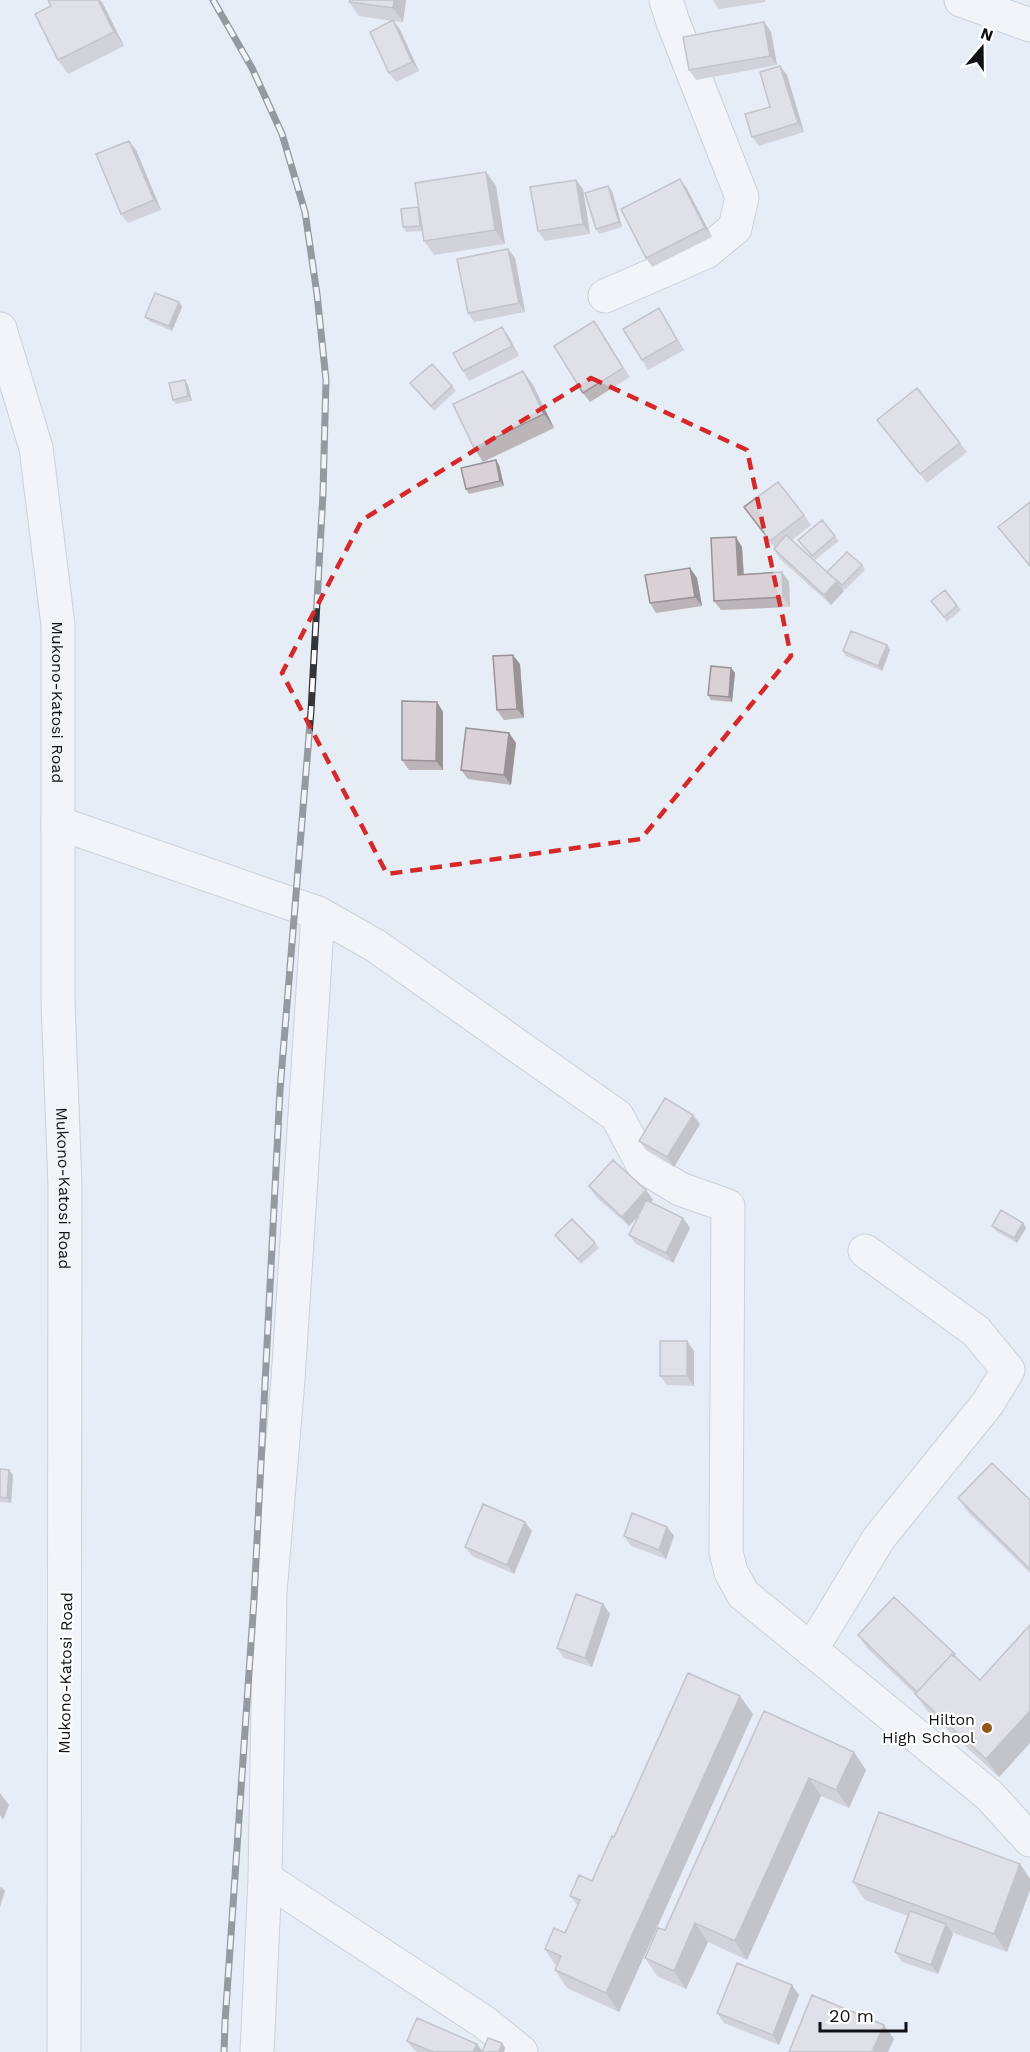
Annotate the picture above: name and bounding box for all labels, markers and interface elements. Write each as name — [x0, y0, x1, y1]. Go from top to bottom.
north arrow — [952, 18, 1012, 78]
text: N — [978, 23, 996, 45]
street label: Mukono-Katosi Road — [48, 621, 67, 783]
street label: Mukono-Katosi Road — [52, 1107, 74, 1269]
street label: Mukono-Katosi Road — [55, 1592, 76, 1754]
place label: Hilton High School — [882, 1710, 975, 1747]
marker: Hilton High School — [980, 1721, 994, 1735]
scale bar — [820, 1995, 906, 2033]
text: 20 m — [829, 2005, 874, 2026]

